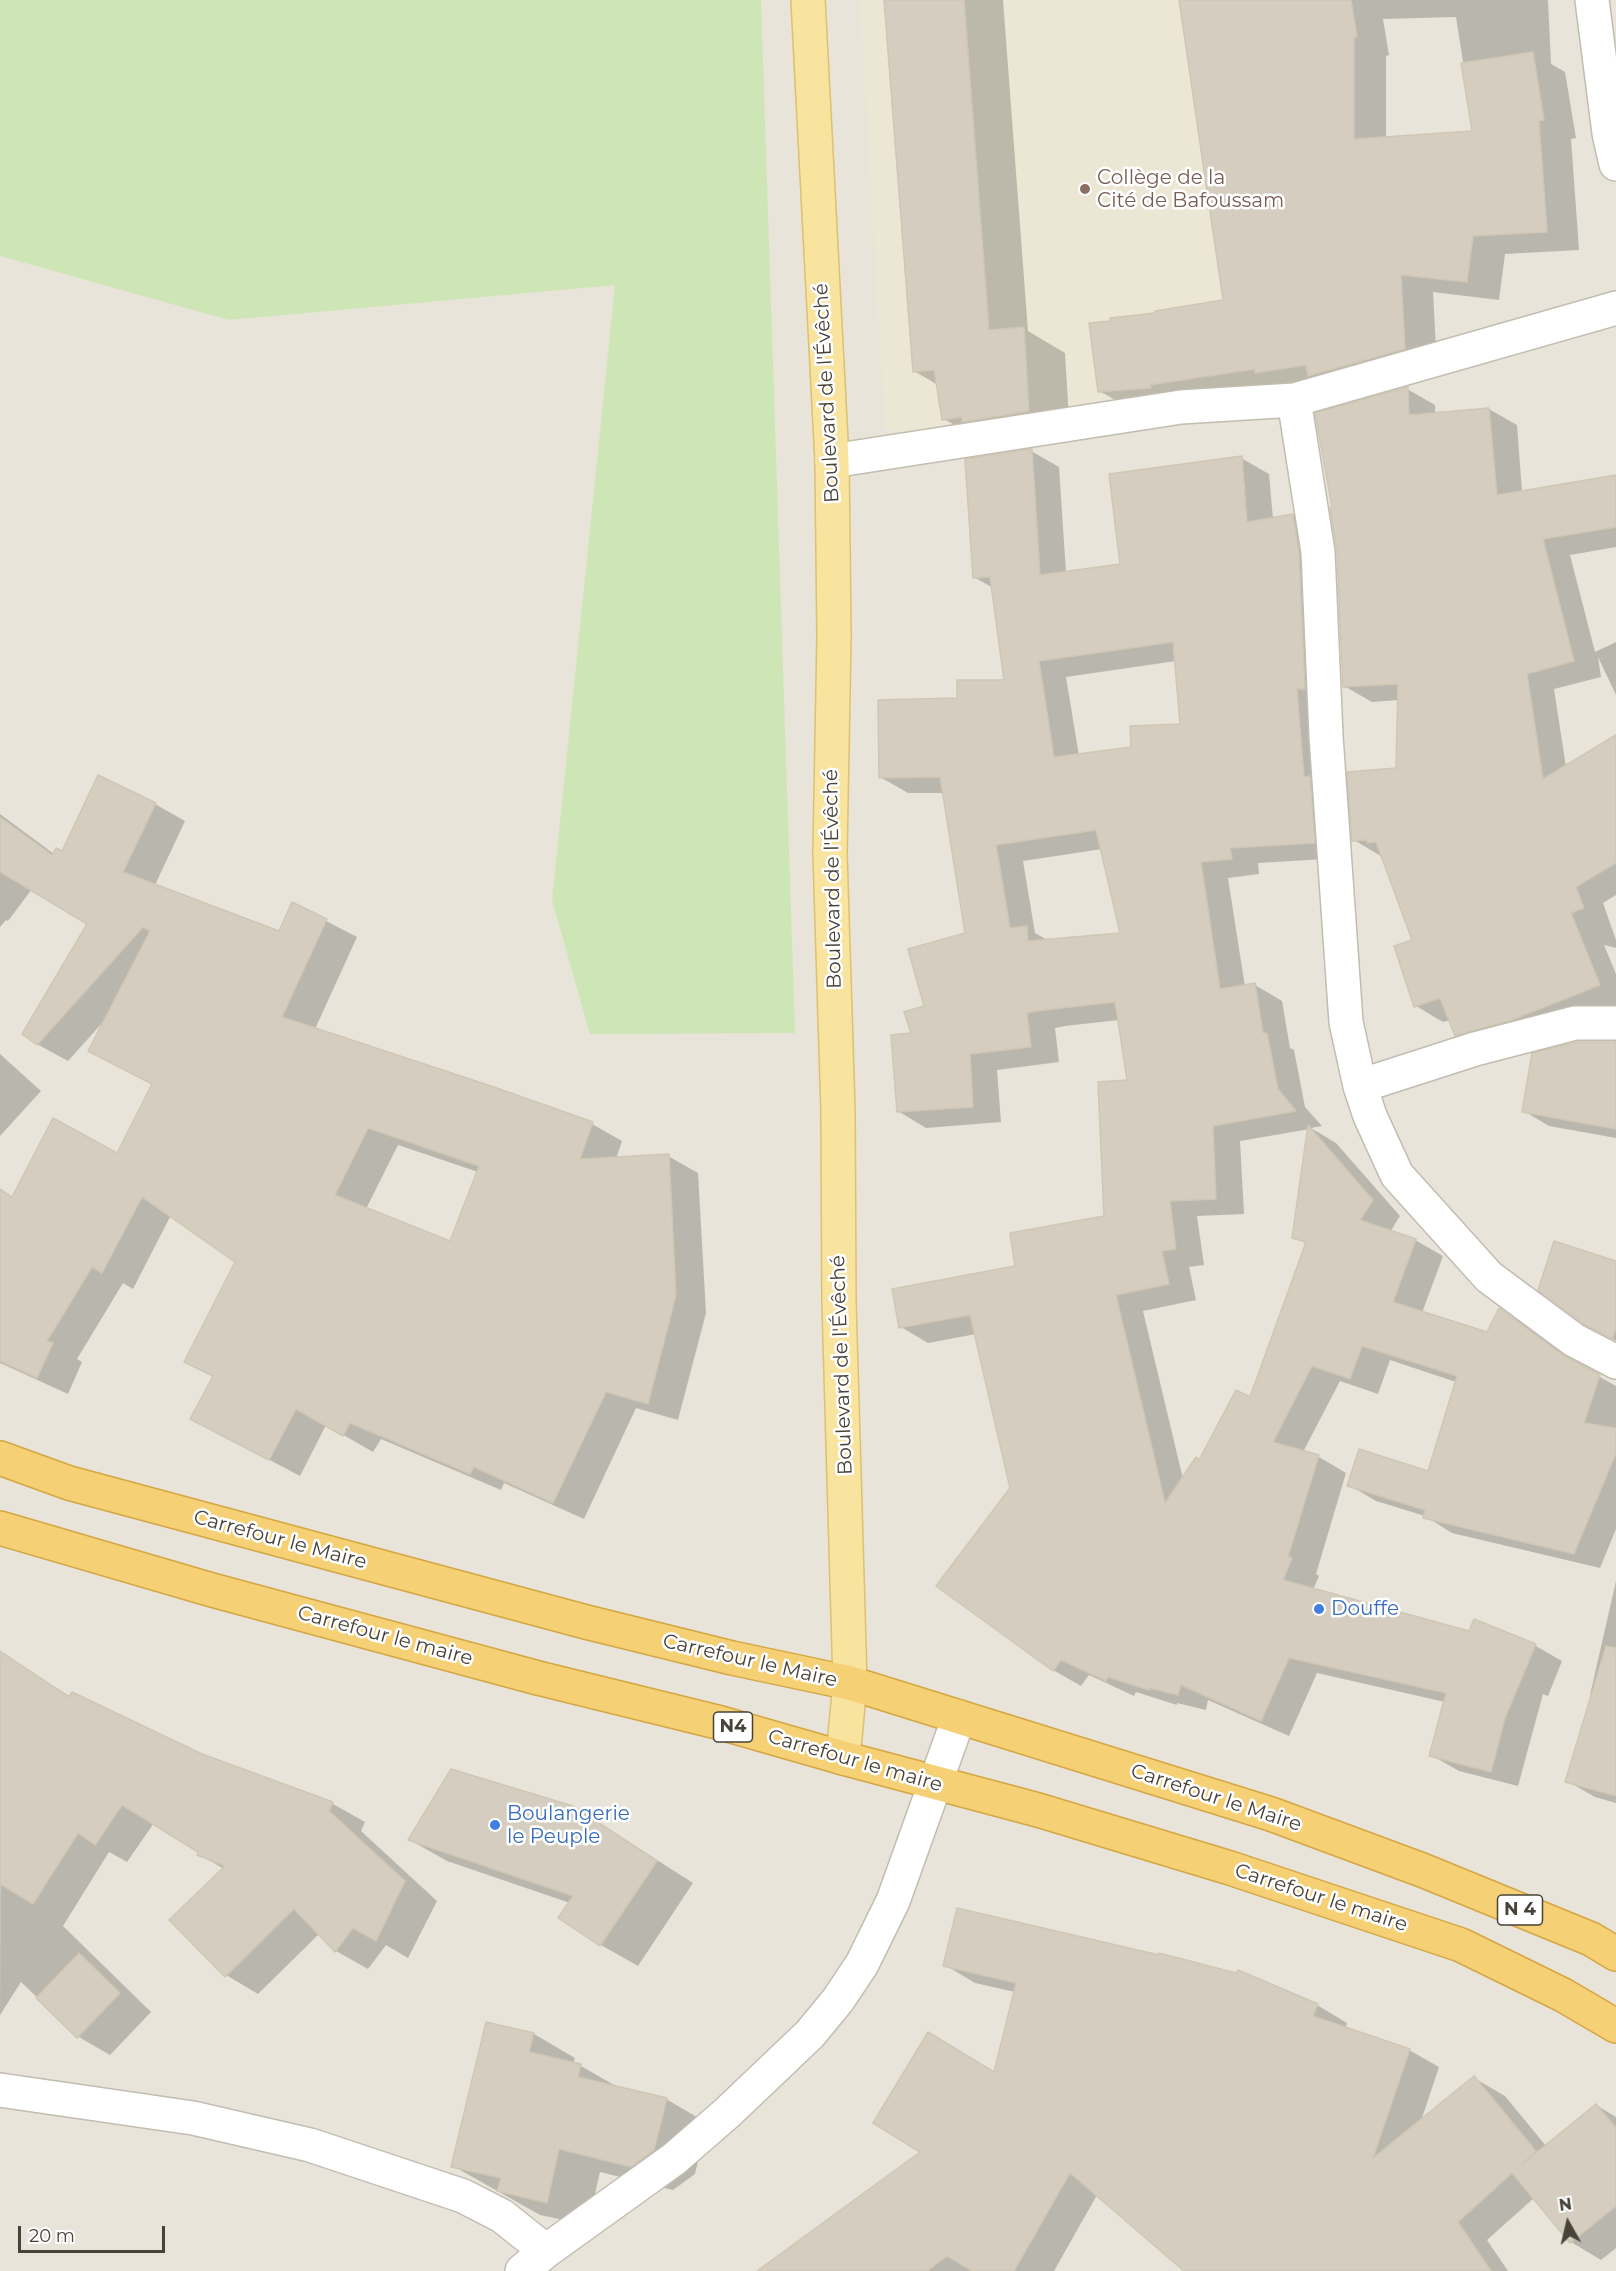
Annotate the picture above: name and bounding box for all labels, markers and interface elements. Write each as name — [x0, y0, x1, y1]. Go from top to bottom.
place label: Collège de la Cité de Bafoussam — [1097, 166, 1284, 213]
marker: Collège de la Cité de Bafoussam — [1078, 182, 1092, 196]
street label: Boulevard de l'Évêché — [809, 283, 845, 503]
street label: Boulevard de l'Évêché — [819, 769, 847, 989]
street label: Boulevard de l'Évêché — [826, 1255, 858, 1475]
street label: Carrefour le Maire — [191, 1505, 369, 1575]
place label: Douffe — [1331, 1597, 1399, 1621]
street label: Carrefour le maire — [295, 1601, 475, 1671]
marker: Douffe — [1312, 1602, 1326, 1616]
street label: Carrefour le Maire — [660, 1629, 840, 1693]
road number: N4 — [714, 1712, 752, 1742]
street label: Carrefour le maire — [765, 1725, 945, 1797]
street label: Carrefour le Maire — [1128, 1759, 1304, 1837]
place label: Boulangerie le Peuple — [507, 1802, 630, 1849]
marker: Boulangerie le Peuple — [488, 1818, 502, 1832]
street label: Carrefour le maire — [1232, 1859, 1410, 1937]
road number: N 4 — [1498, 1895, 1543, 1925]
north arrow — [1538, 2193, 1598, 2253]
text: N — [1558, 2194, 1573, 2215]
scale bar — [21, 2214, 168, 2252]
text: 20 m — [29, 2225, 75, 2247]

